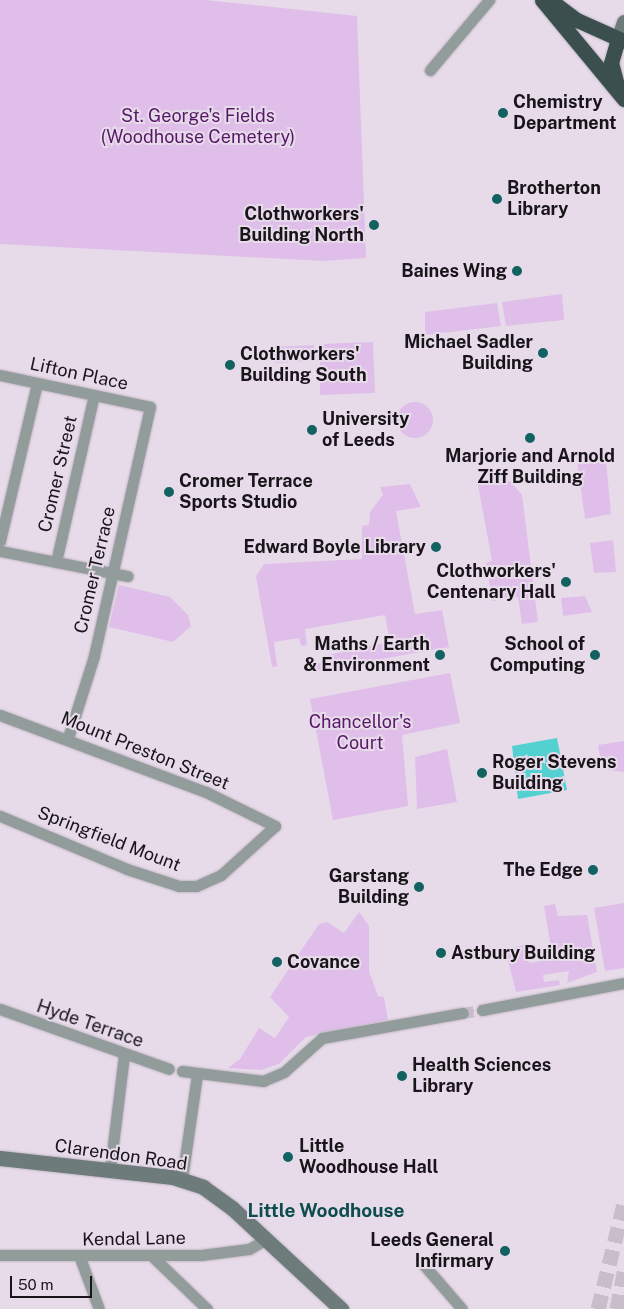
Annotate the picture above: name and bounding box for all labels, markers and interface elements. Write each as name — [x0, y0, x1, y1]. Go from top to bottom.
place label: Chemistry Department — [513, 92, 617, 134]
park label: St. George's Fields (Woodhouse Cemetery) — [101, 106, 295, 148]
marker: Chemistry Department — [497, 107, 509, 119]
place label: Brotherton Library — [507, 178, 601, 220]
marker: Brotherton Library — [491, 193, 503, 205]
place label: Clothworkers' Building North — [239, 204, 364, 246]
marker: Clothworkers' Building North — [368, 219, 380, 231]
place label: Baines Wing — [401, 260, 507, 282]
marker: Baines Wing — [511, 265, 523, 277]
place label: Michael Sadler Building — [404, 332, 533, 374]
place label: Clothworkers' Building South — [240, 344, 367, 386]
marker: Michael Sadler Building — [537, 347, 549, 359]
street label: Lifton Place — [28, 353, 130, 395]
marker: Clothworkers' Building South — [224, 359, 236, 371]
place label: University of Leeds — [322, 409, 409, 452]
street label: Cromer Street — [34, 413, 82, 535]
marker: University of Leeds — [306, 424, 318, 436]
marker: Marjorie and Arnold Ziff Building — [524, 432, 536, 444]
place label: Marjorie and Arnold Ziff Building — [445, 446, 615, 488]
place label: Cromer Terrace Sports Studio — [179, 471, 313, 514]
marker: Cromer Terrace Sports Studio — [163, 486, 175, 498]
street label: Cromer Terrace — [70, 504, 120, 636]
place label: Edward Boyle Library — [243, 536, 426, 558]
marker: Edward Boyle Library — [430, 541, 442, 553]
place label: Clothworkers' Centenary Hall — [427, 561, 556, 604]
marker: Clothworkers' Centenary Hall — [560, 576, 572, 588]
place label: Maths / Earth & Environment — [303, 634, 430, 676]
place label: School of Computing — [490, 634, 585, 676]
marker: Maths / Earth & Environment — [434, 649, 446, 661]
marker: School of Computing — [589, 649, 601, 661]
street label: Mount Preston Street — [58, 707, 232, 795]
park label: Chancellor's Court — [309, 712, 411, 754]
place label: Roger Stevens Building — [492, 752, 616, 794]
marker: Roger Stevens Building — [476, 767, 488, 779]
street label: Springfield Mount — [34, 802, 184, 876]
place label: The Edge — [503, 859, 583, 881]
marker: The Edge — [587, 864, 599, 876]
place label: Garstang Building — [329, 866, 409, 909]
marker: Garstang Building — [413, 881, 425, 893]
place label: Astbury Building — [451, 942, 595, 964]
marker: Astbury Building — [435, 947, 447, 959]
place label: Covance — [287, 951, 360, 973]
marker: Covance — [271, 956, 283, 968]
street label: Hyde Terrace — [34, 996, 146, 1052]
place label: Health Sciences Library — [412, 1055, 551, 1098]
marker: Health Sciences Library — [396, 1070, 408, 1082]
street label: Clarendon Road — [53, 1135, 189, 1175]
place label: Little Woodhouse Hall — [299, 1136, 438, 1178]
marker: Little Woodhouse Hall — [281, 1150, 295, 1164]
district label: Little Woodhouse — [247, 1200, 405, 1222]
street label: Kendal Lane — [82, 1227, 186, 1251]
place label: Leeds General Infirmary — [370, 1230, 494, 1272]
marker: Leeds General Infirmary — [498, 1244, 512, 1258]
scale bar — [12, 1266, 95, 1298]
text: 50 m — [18, 1276, 53, 1293]

